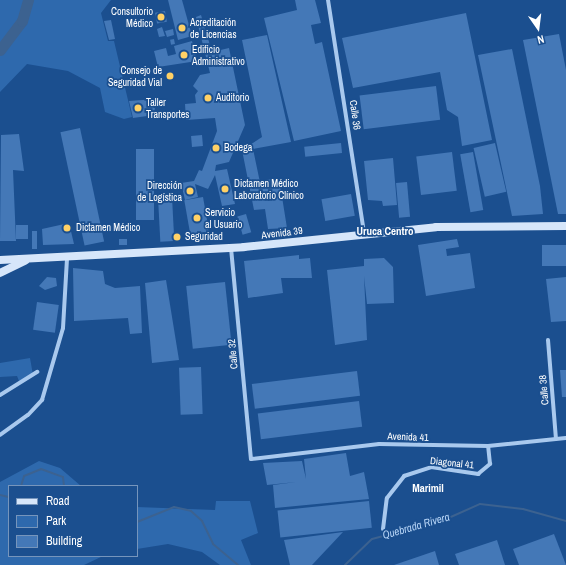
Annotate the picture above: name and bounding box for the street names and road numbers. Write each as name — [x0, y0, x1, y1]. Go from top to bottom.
street label: Calle 36 — [347, 99, 363, 131]
street label: Avenida 39 — [261, 225, 303, 241]
street label: Calle 32 — [226, 338, 240, 370]
street label: Calle 38 — [537, 374, 551, 406]
street label: Avenida 41 — [387, 430, 429, 444]
street label: Diagonal 41 — [429, 455, 475, 471]

